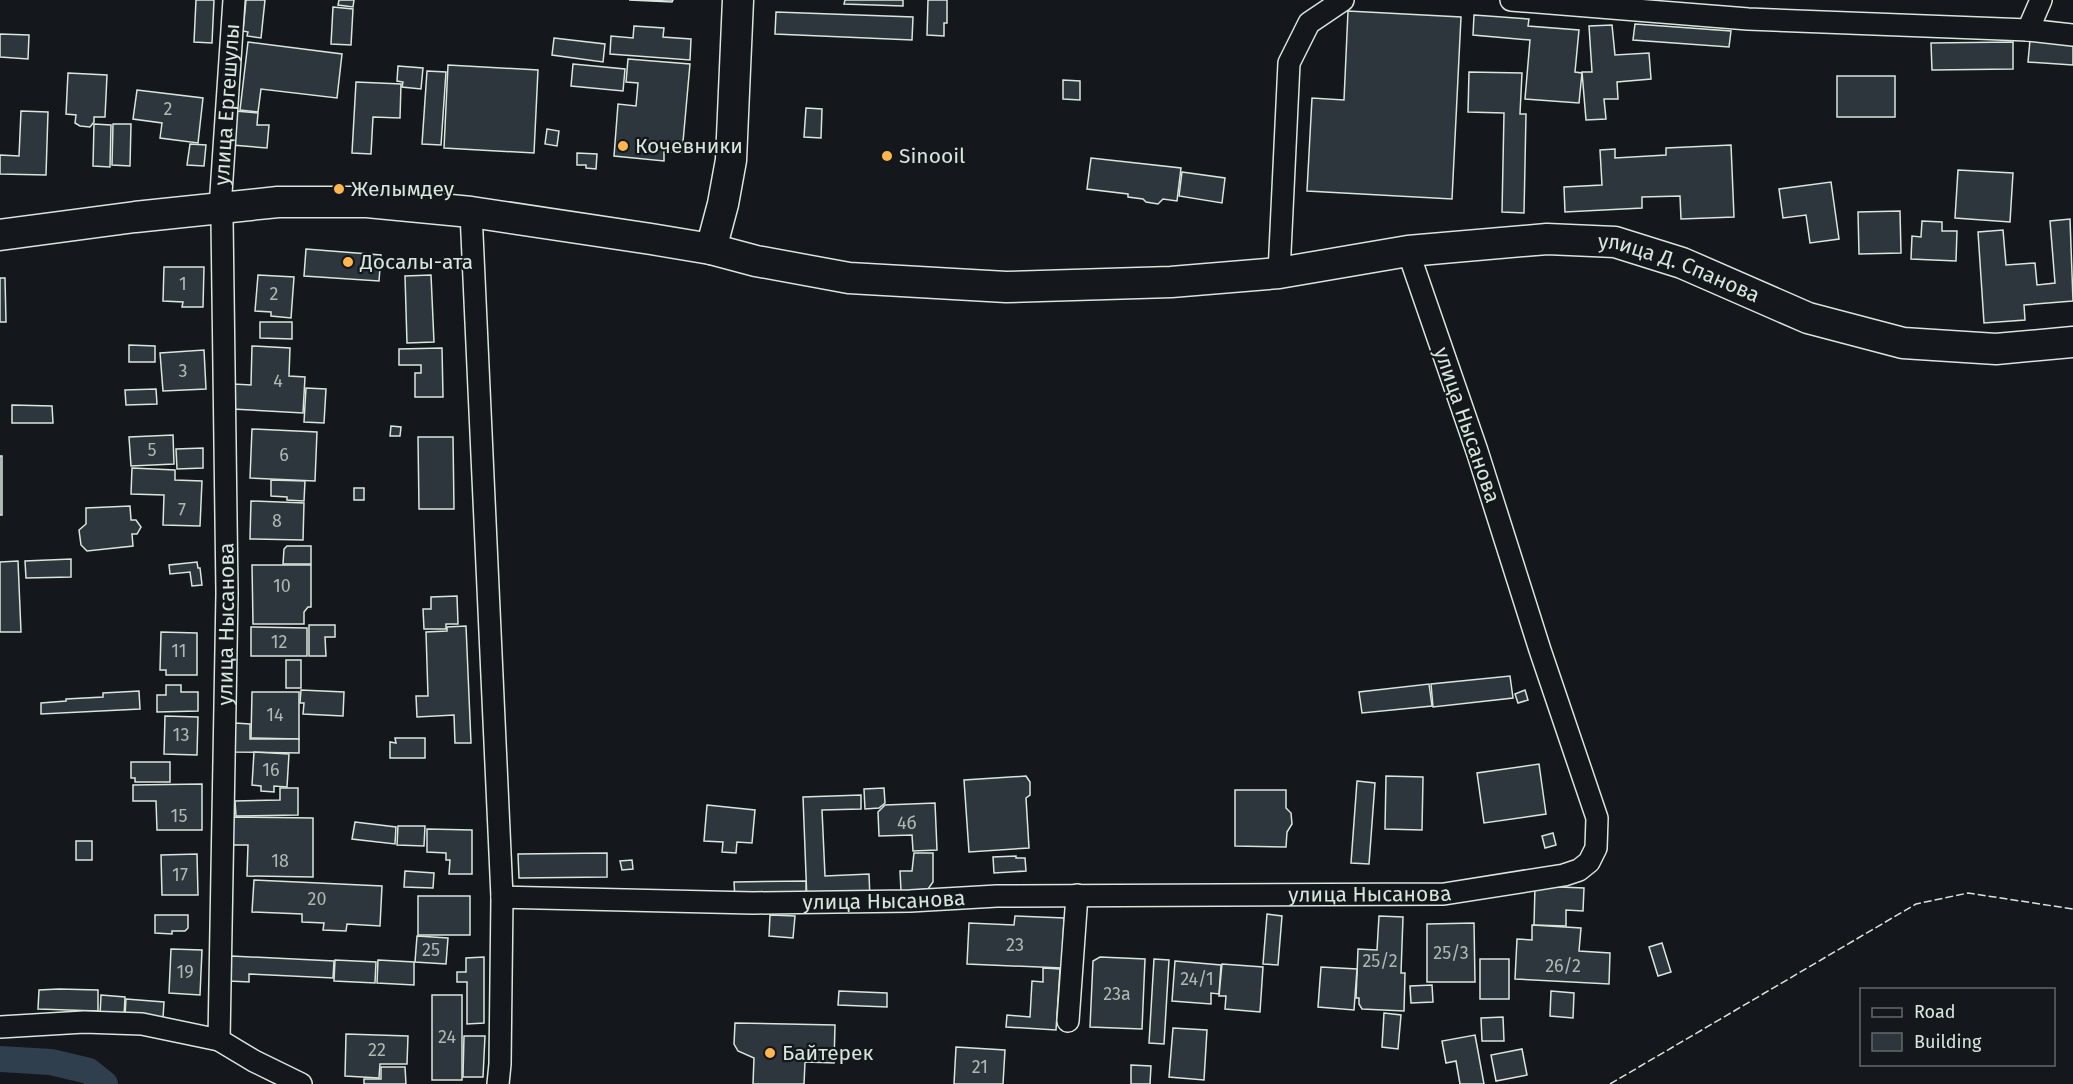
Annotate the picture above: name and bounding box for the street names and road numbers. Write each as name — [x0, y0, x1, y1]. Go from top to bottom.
street label: улица Ергешулы — [209, 23, 245, 186]
street label: улица Д. Спанова — [1597, 228, 1764, 308]
street label: улица Нысанова — [1428, 344, 1506, 506]
street label: улица Нысанова — [212, 542, 240, 706]
street label: улица Нысанова — [1288, 880, 1453, 908]
street label: улица Нысанова — [802, 885, 966, 915]

